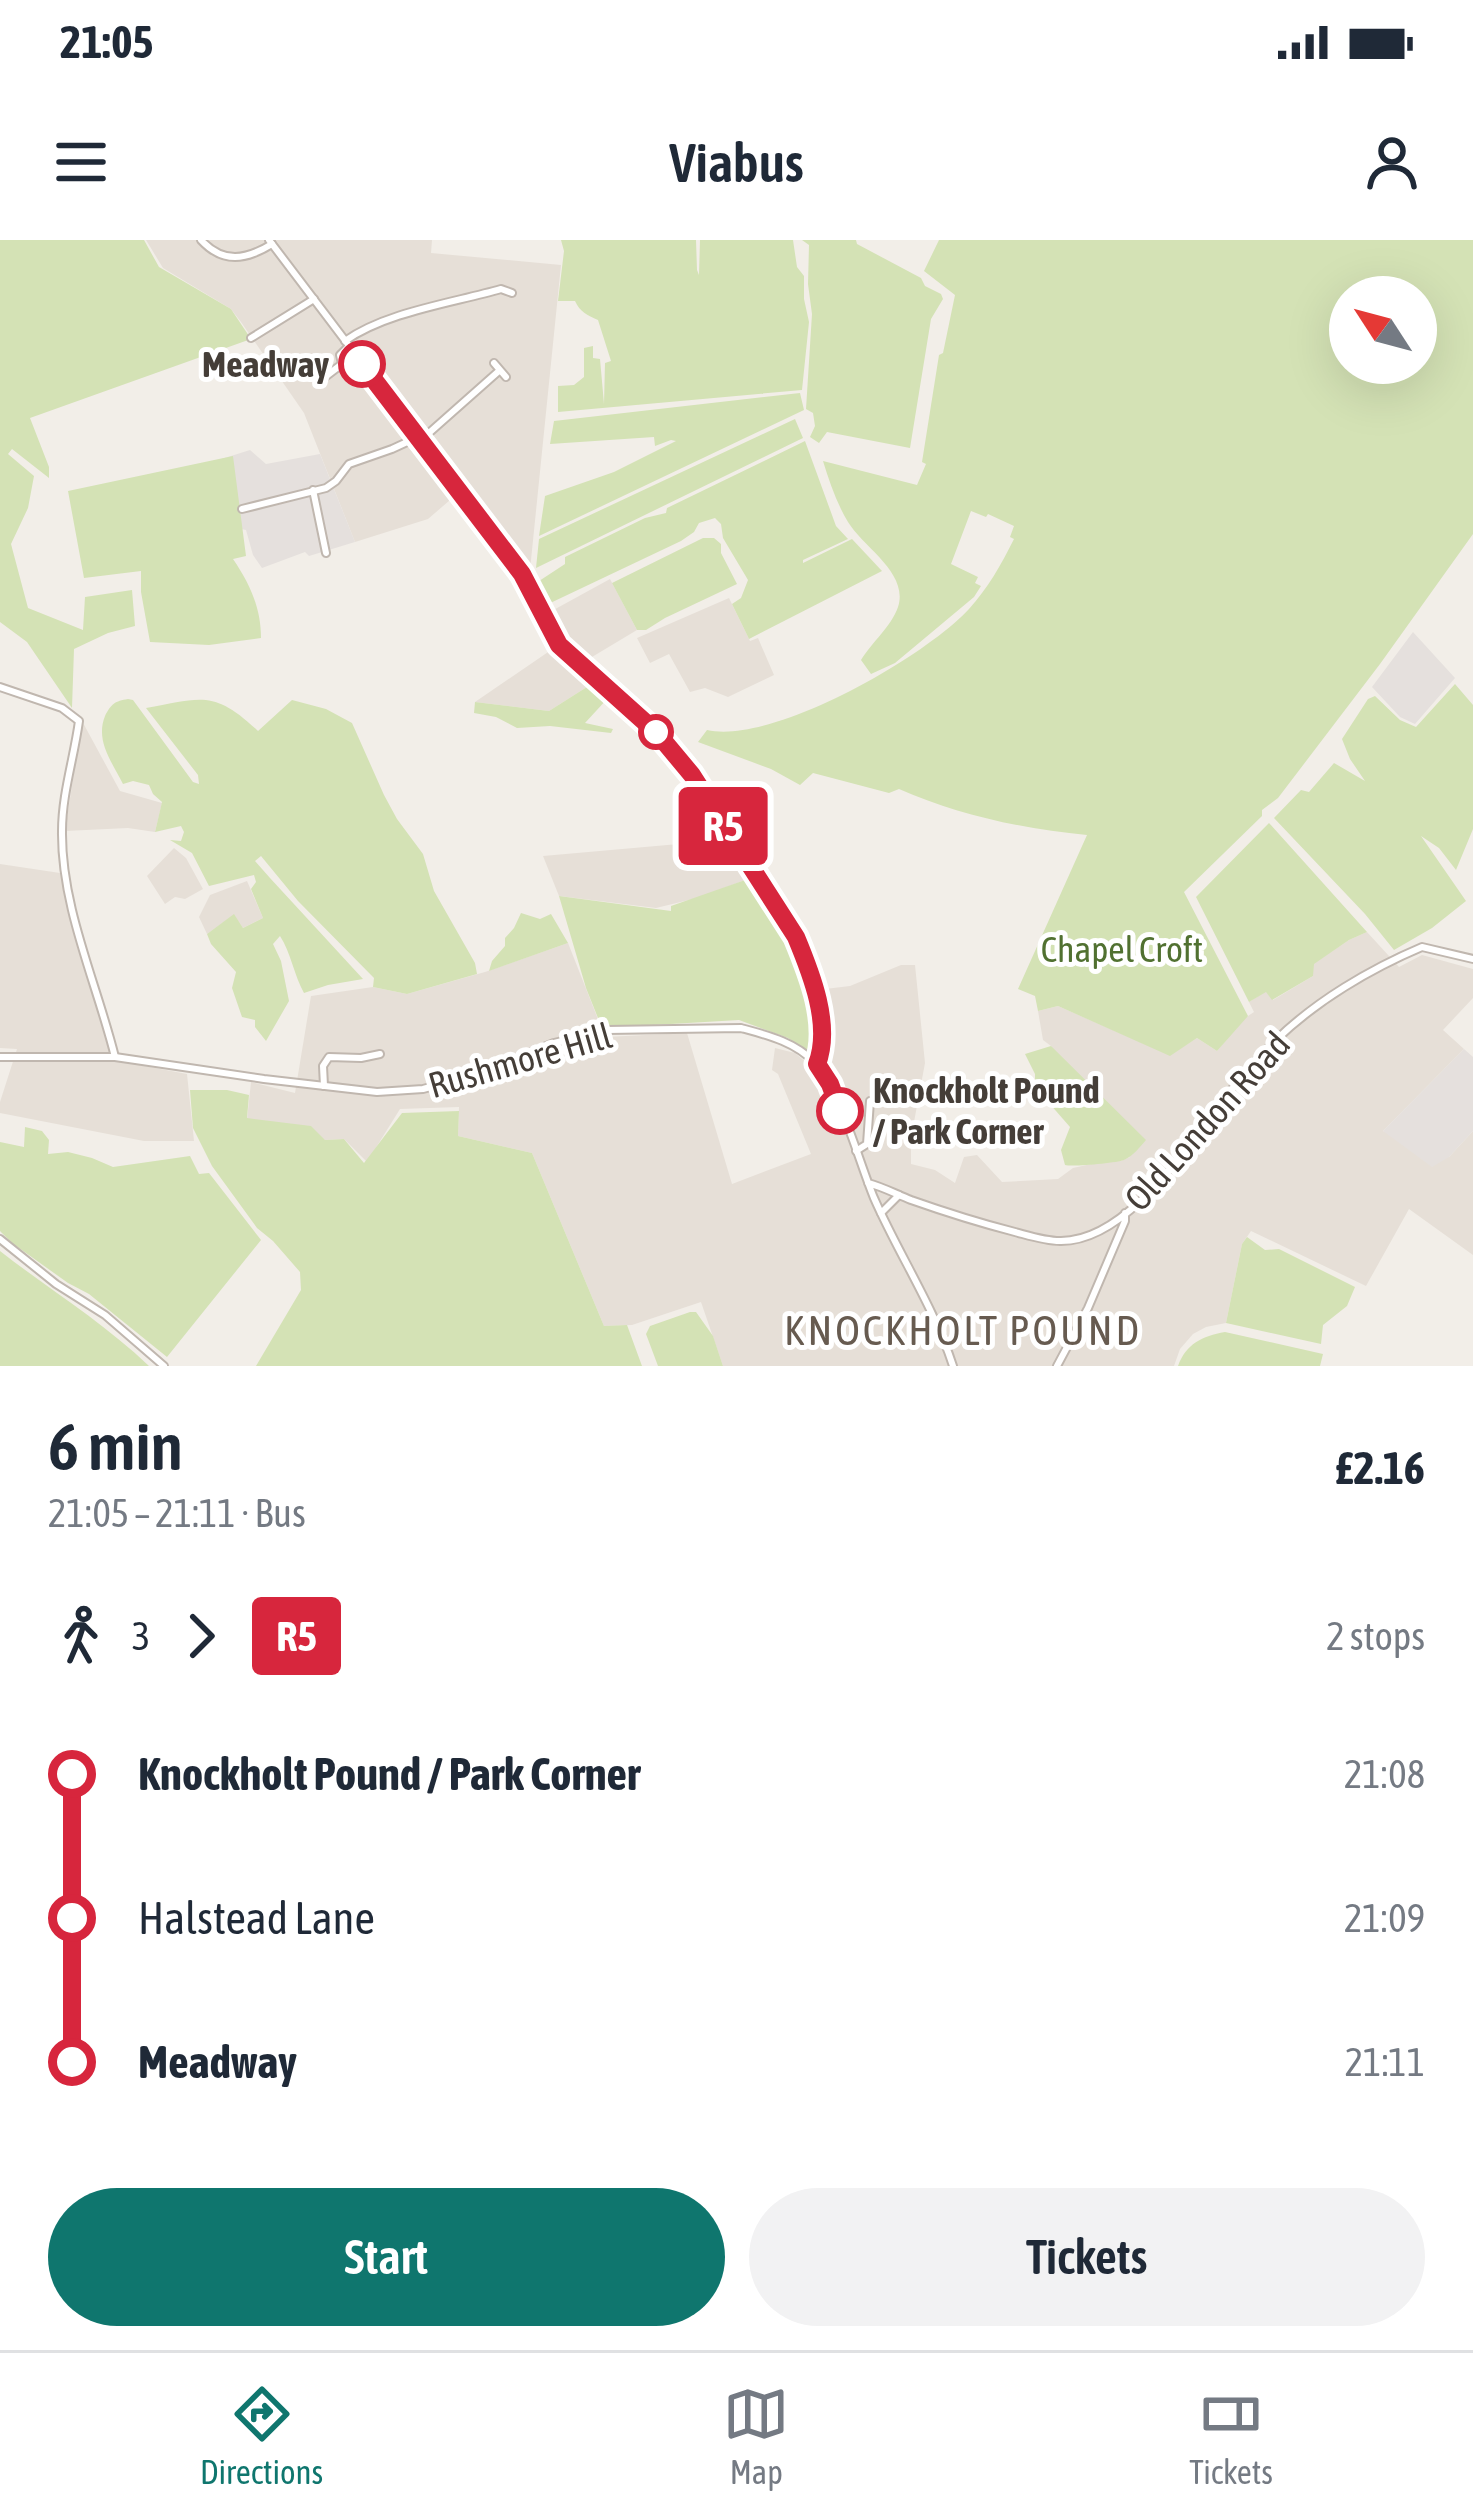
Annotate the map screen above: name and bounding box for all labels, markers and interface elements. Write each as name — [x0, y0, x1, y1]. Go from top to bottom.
text: 21:05 — [60, 16, 154, 68]
icon: menu — [48, 129, 114, 195]
icon: person — [1359, 129, 1425, 195]
text: Viabus — [669, 132, 804, 193]
north arrow — [1329, 276, 1437, 384]
map controls — [1329, 276, 1437, 384]
marker: Meadway — [340, 342, 384, 386]
place label: Meadway — [202, 343, 329, 385]
unlabelled marker — [640, 716, 672, 748]
line badge: R5 — [669, 787, 777, 865]
text: R5 — [703, 802, 743, 850]
park label: Chapel Croft — [1041, 928, 1203, 970]
street label: Rushmore Hill — [424, 1014, 617, 1106]
street label: Old London Road — [1116, 1023, 1298, 1219]
place label: Knockholt Pound / Park Corner — [873, 1069, 1100, 1152]
marker: Knockholt Pound / Park Corner — [818, 1089, 862, 1133]
district label: KNOCKHOLT POUND — [784, 1306, 1142, 1354]
text: 6 min — [48, 1408, 183, 1484]
text: £2.16 — [1335, 1442, 1425, 1494]
text: 21:05 – 21:11 · Bus — [48, 1491, 306, 1535]
icon: walk — [48, 1603, 114, 1669]
icon: forward — [168, 1603, 234, 1669]
text: R5 — [276, 1612, 317, 1660]
text: 3 — [132, 1614, 150, 1658]
text: 2 stops — [1326, 1614, 1425, 1658]
text: Knockholt Pound / Park Corner — [138, 1748, 640, 1800]
text: 21:08 — [1344, 1752, 1425, 1796]
text: Halstead Lane — [138, 1892, 375, 1944]
text: 21:09 — [1344, 1896, 1425, 1940]
text: Meadway — [138, 2036, 297, 2088]
text: 21:11 — [1345, 2040, 1425, 2084]
button: Start — [48, 2188, 725, 2326]
button: Tickets — [749, 2188, 1425, 2326]
tab: Directions — [200, 2381, 323, 2491]
tab: Map — [723, 2381, 789, 2491]
tab: Tickets — [1189, 2381, 1273, 2491]

